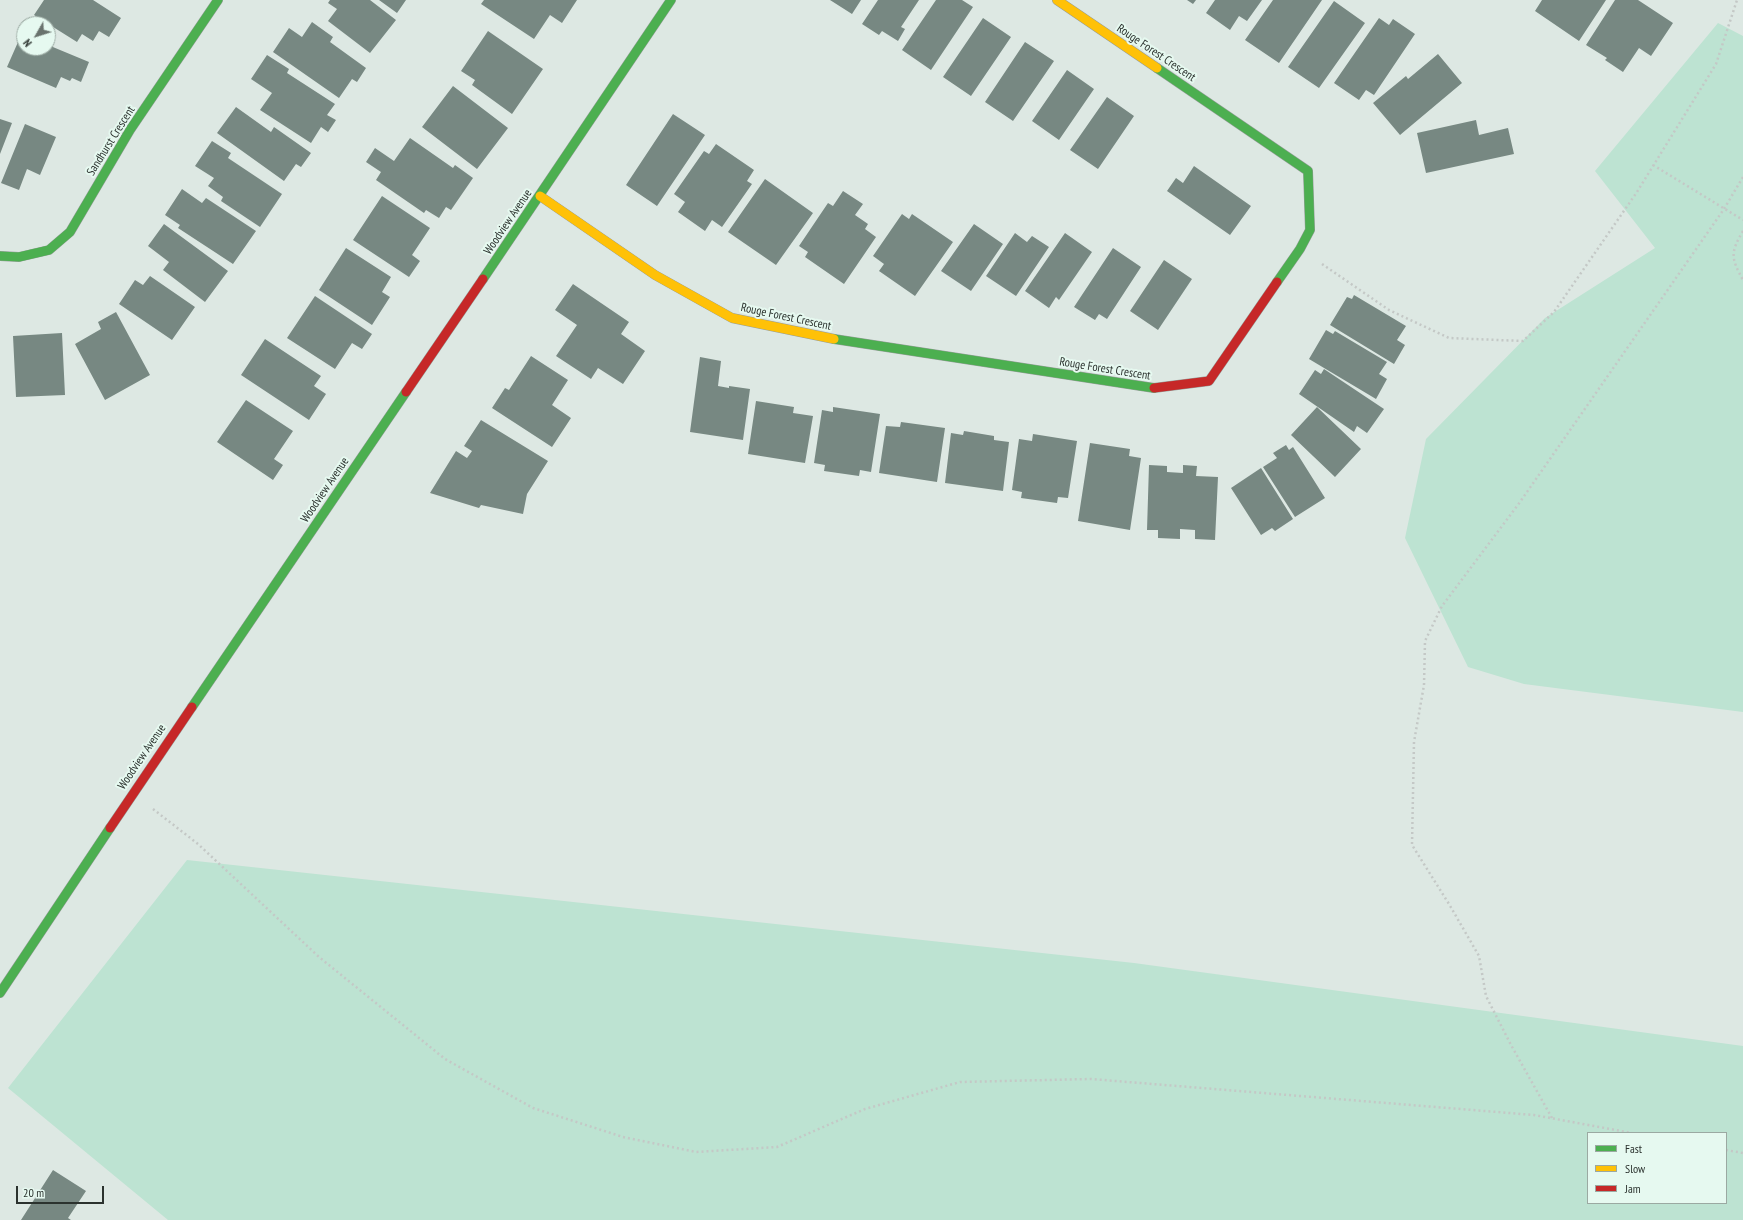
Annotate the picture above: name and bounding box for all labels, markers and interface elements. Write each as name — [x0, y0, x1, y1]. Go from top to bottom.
north arrow — [16, 16, 56, 56]
street label: Rouge Forest Crescent — [1114, 21, 1198, 85]
text: N — [20, 36, 35, 50]
street label: Sandhurst Crescent — [84, 104, 138, 178]
street label: Woodview Avenue — [481, 187, 535, 257]
street label: Rouge Forest Crescent — [740, 300, 832, 334]
street label: Rouge Forest Crescent — [1058, 355, 1152, 383]
street label: Woodview Avenue — [298, 455, 352, 525]
street label: Woodview Avenue — [115, 722, 169, 792]
legend — [1587, 1132, 1727, 1204]
text: Fast — [1625, 1141, 1642, 1156]
text: Slow — [1625, 1161, 1645, 1176]
scale bar — [18, 1178, 106, 1204]
text: Jam — [1625, 1181, 1641, 1196]
text: 20 m — [23, 1185, 44, 1200]

